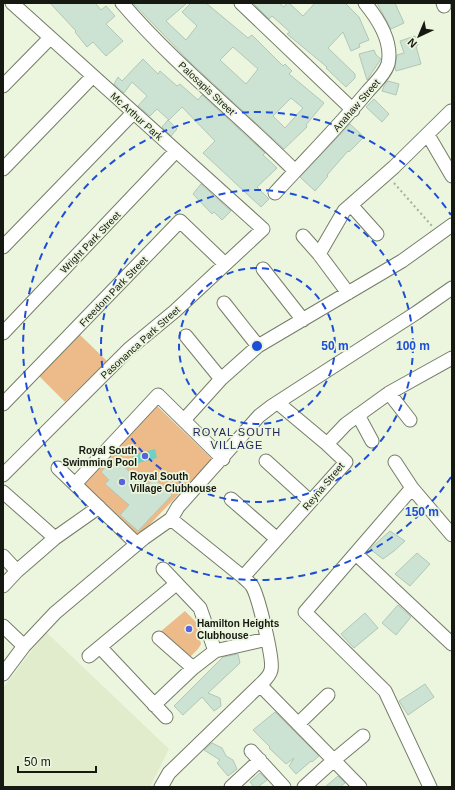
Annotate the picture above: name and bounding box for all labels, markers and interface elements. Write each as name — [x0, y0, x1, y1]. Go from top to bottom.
north arrow — [399, 16, 439, 56]
text: N — [405, 36, 419, 50]
street label: Palosapis Street — [176, 60, 237, 117]
street label: Anahaw Street — [331, 77, 382, 134]
street label: Mc Arthur Park — [108, 90, 166, 143]
street label: Wright Park Street — [58, 209, 123, 275]
street label: Freedom Park Street — [77, 254, 150, 329]
street label: Pasonanca Park Street — [98, 304, 182, 381]
centre of rings — [250, 339, 264, 353]
text: 50 m — [321, 339, 349, 353]
text: 100 m — [396, 339, 430, 353]
district label: ROYAL SOUTH VILLAGE — [193, 426, 281, 451]
place label: Royal South Swimming Pool — [63, 445, 137, 468]
marker: Royal South Swimming Pool — [140, 451, 150, 461]
street label: Reyna Street — [300, 460, 346, 512]
place label: Royal South Village Clubhouse — [130, 471, 217, 494]
marker: Royal South Village Clubhouse — [117, 477, 127, 487]
text: 150 m — [405, 505, 439, 519]
place label: Hamilton Heights Clubhouse — [197, 618, 280, 641]
marker: Hamilton Heights Clubhouse — [184, 624, 194, 634]
scale bar — [18, 748, 96, 774]
text: 50 m — [24, 755, 51, 769]

